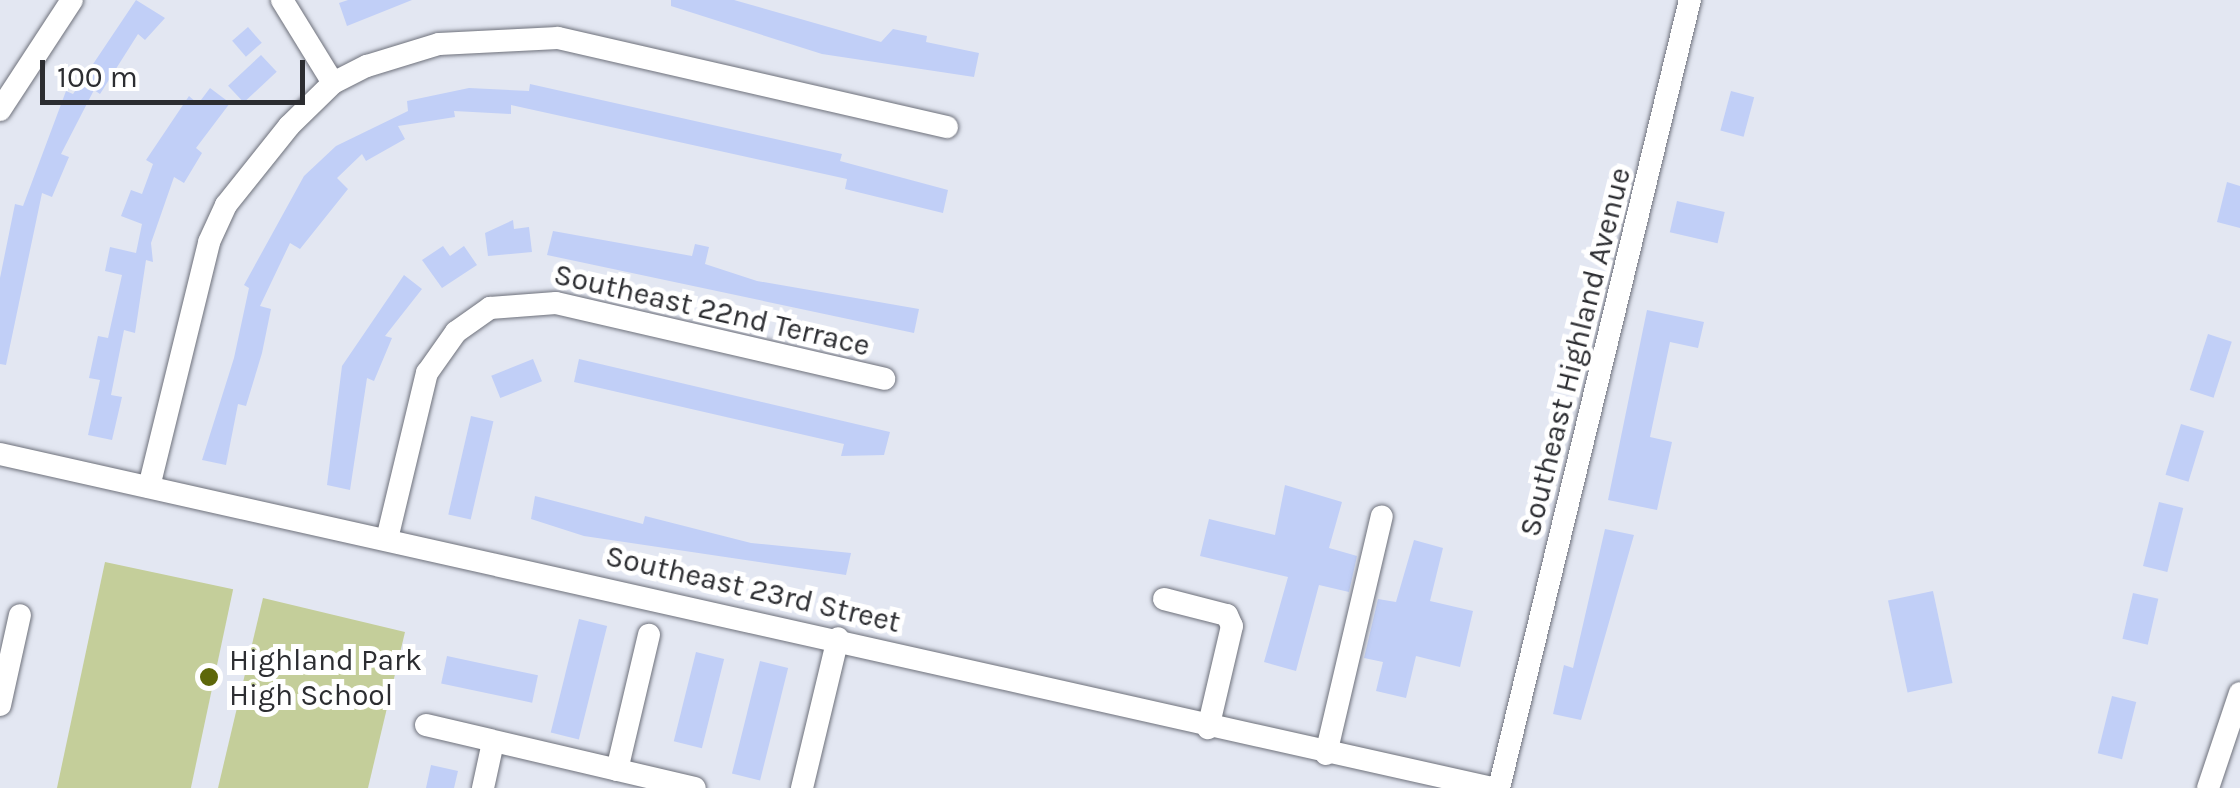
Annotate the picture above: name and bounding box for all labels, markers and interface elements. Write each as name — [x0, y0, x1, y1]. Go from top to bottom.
scale bar — [45, 40, 310, 102]
text: 100 m — [57, 59, 138, 95]
street label: Southeast Highland Avenue — [1512, 164, 1638, 540]
street label: Southeast 22nd Terrace — [550, 256, 874, 364]
street label: Southeast 23rd Street — [602, 538, 904, 640]
place label: Highland Park High School — [229, 642, 422, 712]
marker: Highland Park High School — [198, 666, 220, 688]

